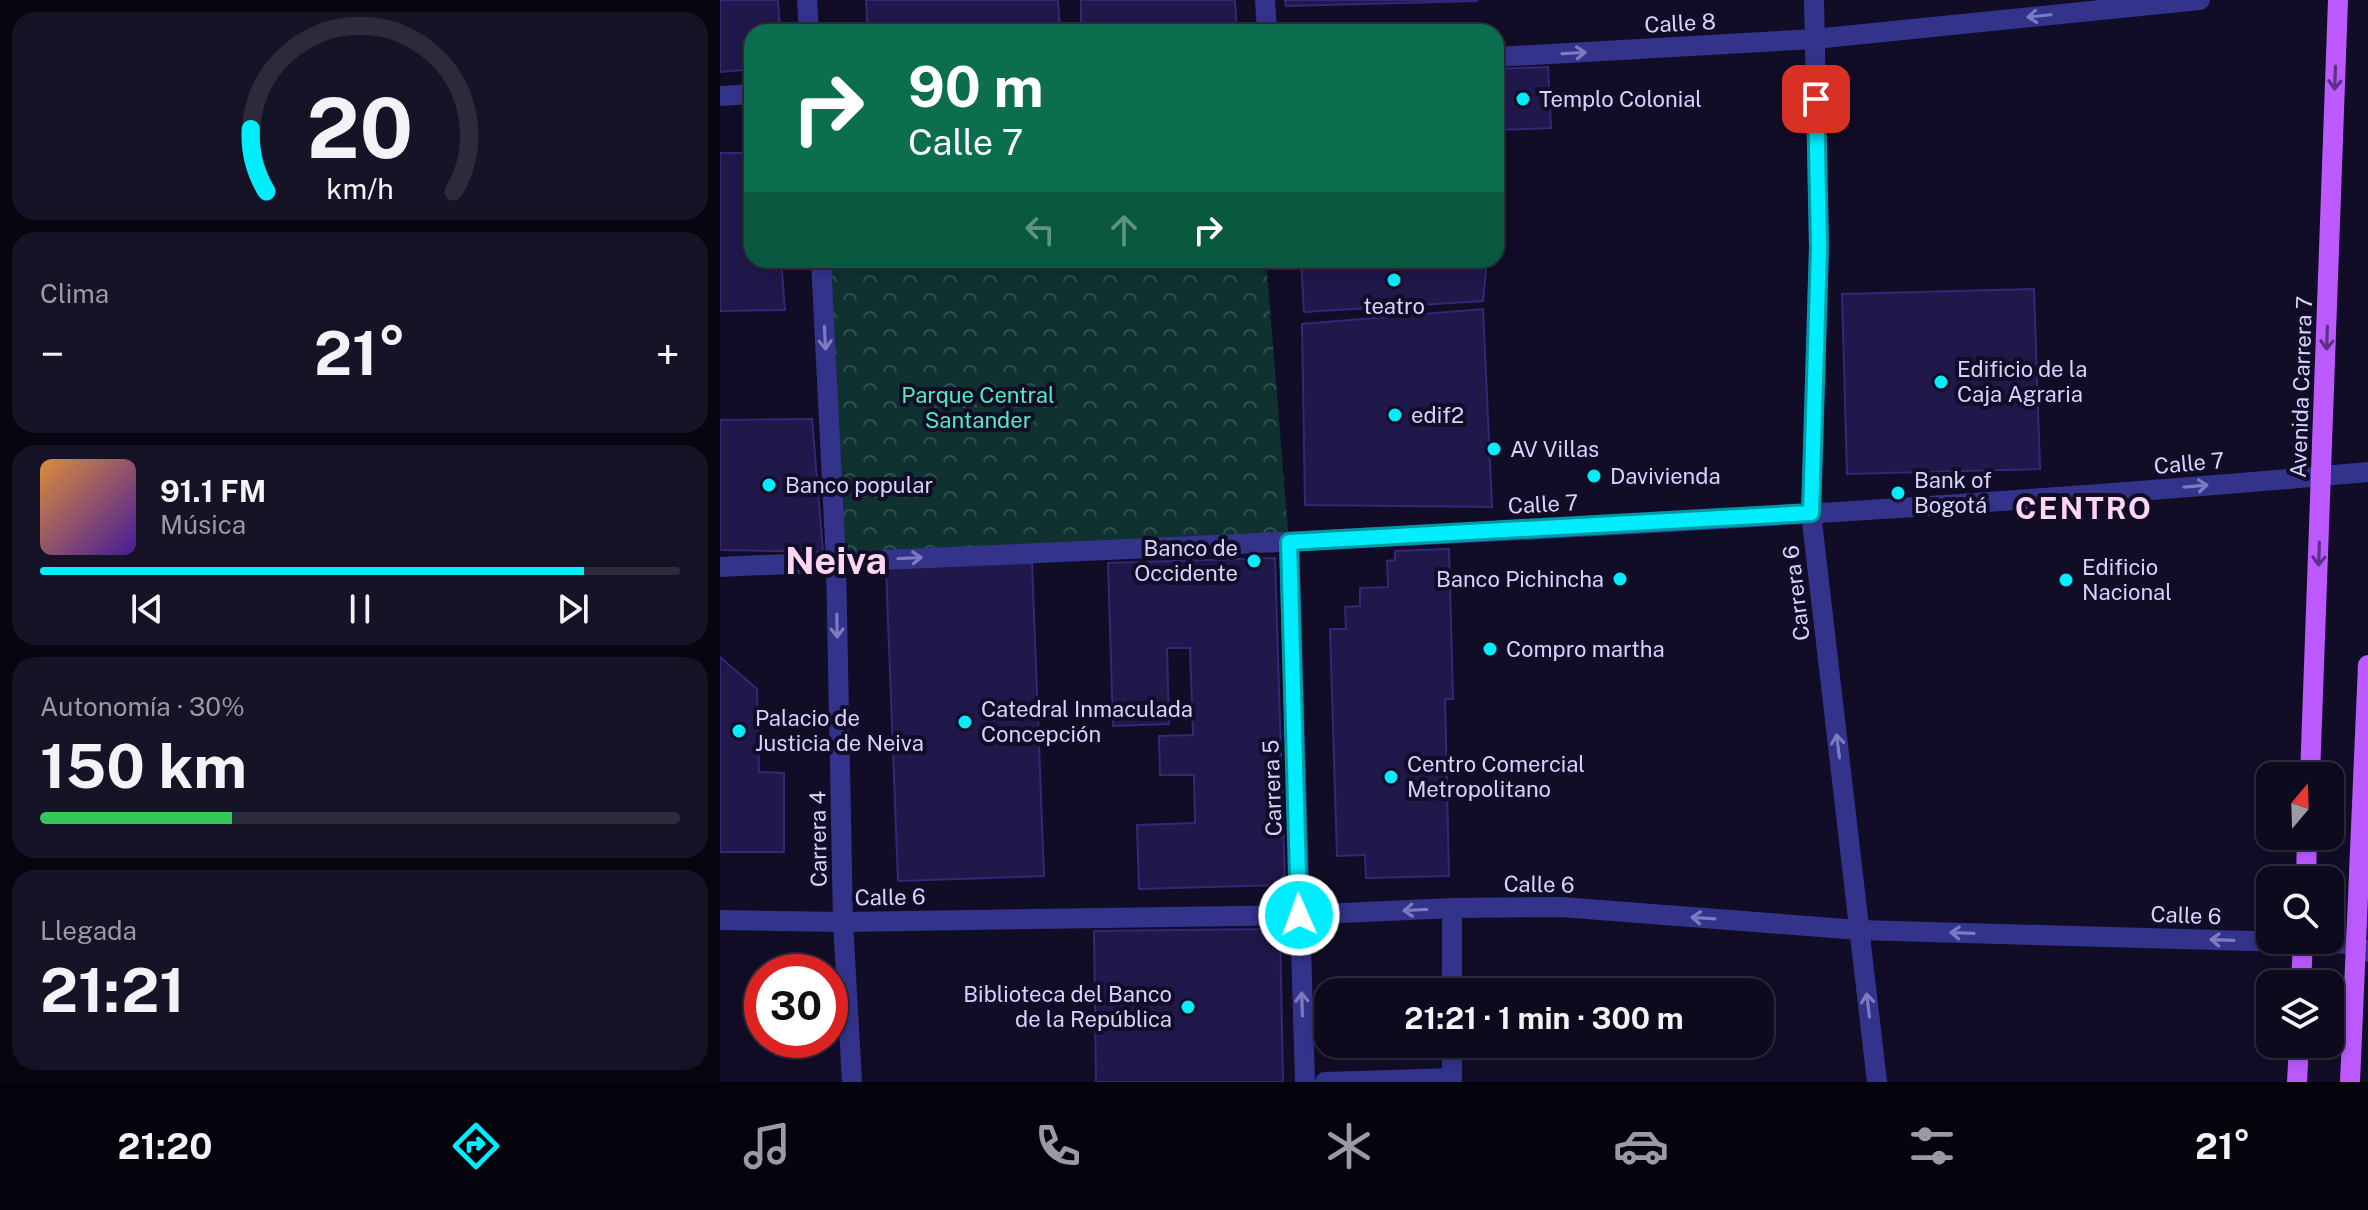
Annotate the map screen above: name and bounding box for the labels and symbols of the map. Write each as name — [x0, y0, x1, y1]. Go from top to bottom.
street label: Calle 8 — [1644, 8, 1716, 38]
one-way arrow — [2026, 9, 2053, 24]
one-way arrow — [1560, 45, 1587, 60]
one-way arrow — [2327, 64, 2343, 91]
pin — [1782, 65, 1850, 133]
place label: Templo Colonial — [1539, 86, 1702, 112]
marker: Templo Colonial — [1514, 90, 1532, 108]
marker: teatro — [1385, 271, 1403, 289]
place label: teatro — [1363, 293, 1425, 319]
street label: Avenida Carrera 7 — [2285, 296, 2317, 478]
one-way arrow — [818, 324, 833, 351]
one-way arrow — [2319, 324, 2334, 351]
place label: Edificio de la Caja Agraria — [1957, 356, 2088, 407]
marker: Edificio de la Caja Agraria — [1932, 373, 1950, 391]
park label: Parque Central Santander — [901, 382, 1055, 433]
place label: edif2 — [1411, 402, 1464, 428]
marker: edif2 — [1386, 406, 1404, 424]
place label: AV Villas — [1510, 436, 1599, 462]
marker: AV Villas — [1485, 440, 1503, 458]
street label: Calle 7 — [2153, 447, 2225, 479]
place label: Davivienda — [1610, 463, 1721, 489]
marker: Davivienda — [1585, 467, 1603, 485]
place label: Bank of Bogotá — [1914, 467, 1992, 518]
place label: Banco popular — [785, 472, 933, 498]
marker: Banco popular — [760, 476, 778, 494]
one-way arrow — [2182, 479, 2209, 494]
marker: Bank of Bogotá — [1889, 484, 1907, 502]
street label: Calle 7 — [1507, 489, 1579, 519]
district label: CENTRO — [2015, 490, 2153, 526]
place label: Banco de Occidente — [1134, 535, 1238, 586]
district label: Neiva — [785, 538, 887, 583]
one-way arrow — [2312, 540, 2327, 567]
street label: Carrera 6 — [1777, 544, 1815, 642]
one-way arrow — [896, 551, 923, 566]
marker: Banco de Occidente — [1245, 552, 1263, 570]
place label: Edificio Nacional — [2082, 554, 2172, 605]
place label: Banco Pichincha — [1436, 566, 1604, 592]
marker: Banco Pichincha — [1611, 570, 1629, 588]
marker: Edificio Nacional — [2057, 571, 2075, 589]
one-way arrow — [829, 612, 845, 639]
place label: Compro martha — [1506, 636, 1665, 662]
marker: Compro martha — [1481, 640, 1499, 658]
place label: Catedral Inmaculada Concepción — [981, 696, 1193, 747]
place label: Palacio de Justicia de Neiva — [755, 705, 924, 756]
marker: Catedral Inmaculada Concepción — [956, 713, 974, 731]
marker: Palacio de Justicia de Neiva — [730, 722, 748, 740]
one-way arrow — [1830, 733, 1845, 760]
street label: Carrera 5 — [1257, 739, 1287, 837]
place label: Centro Comercial Metropolitano — [1407, 751, 1585, 802]
north arrow — [2256, 762, 2344, 850]
marker: Centro Comercial Metropolitano — [1382, 768, 1400, 786]
street label: Carrera 4 — [804, 791, 832, 887]
street label: Calle 6 — [1503, 870, 1575, 898]
position arrow — [1257, 873, 1341, 957]
street label: Calle 6 — [854, 883, 926, 911]
street label: Calle 6 — [2150, 901, 2222, 929]
one-way arrow — [1402, 902, 1429, 917]
one-way arrow — [1690, 910, 1717, 925]
one-way arrow — [1949, 925, 1976, 940]
one-way arrow — [2209, 933, 2236, 948]
speed limit sign: 30 — [744, 954, 848, 1058]
place label: Biblioteca del Banco de la República — [963, 981, 1172, 1032]
one-way arrow — [1295, 991, 1310, 1018]
one-way arrow — [1860, 992, 1875, 1018]
marker: Biblioteca del Banco de la República — [1179, 998, 1197, 1016]

